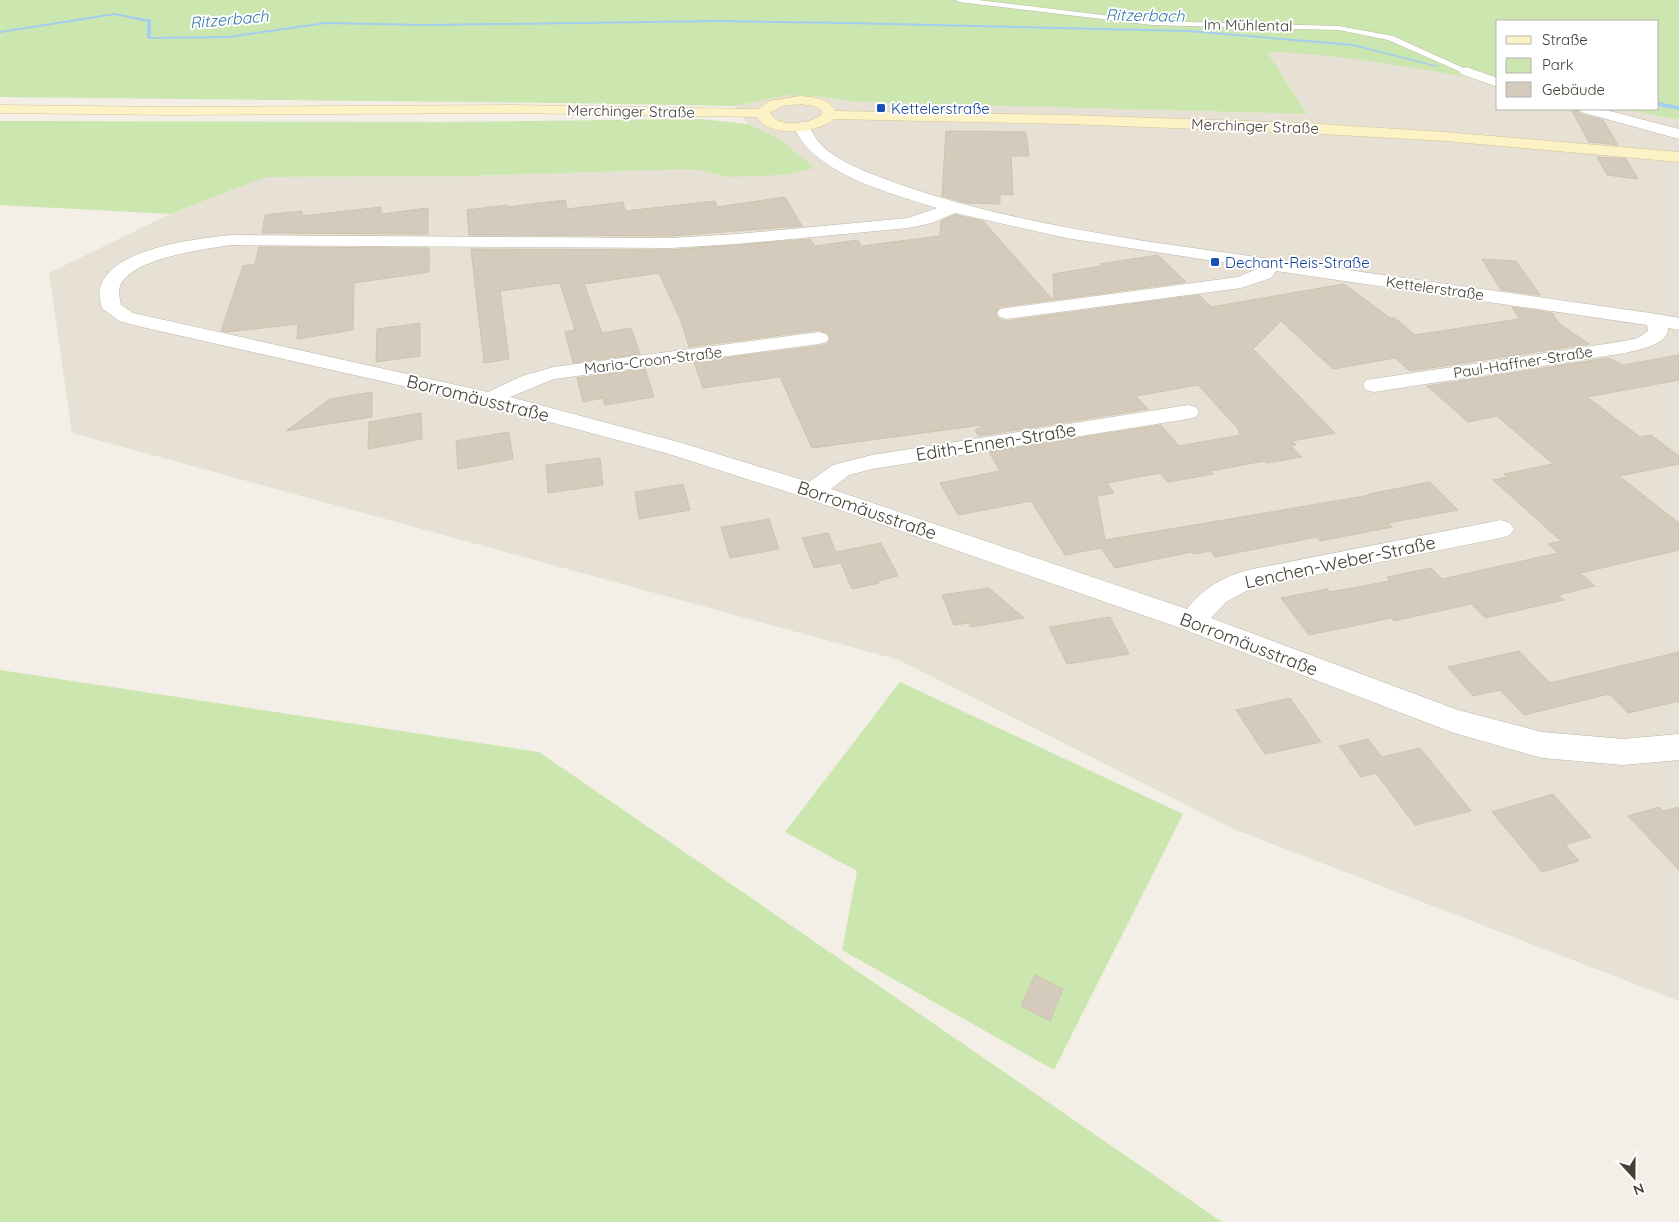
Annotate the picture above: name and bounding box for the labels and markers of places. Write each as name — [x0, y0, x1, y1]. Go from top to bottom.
place label: Kettelerstraße — [891, 99, 990, 118]
marker: Kettelerstraße — [875, 102, 887, 114]
place label: Dechant-Reis-Straße — [1225, 253, 1370, 272]
marker: Dechant-Reis-Straße — [1209, 256, 1221, 268]

